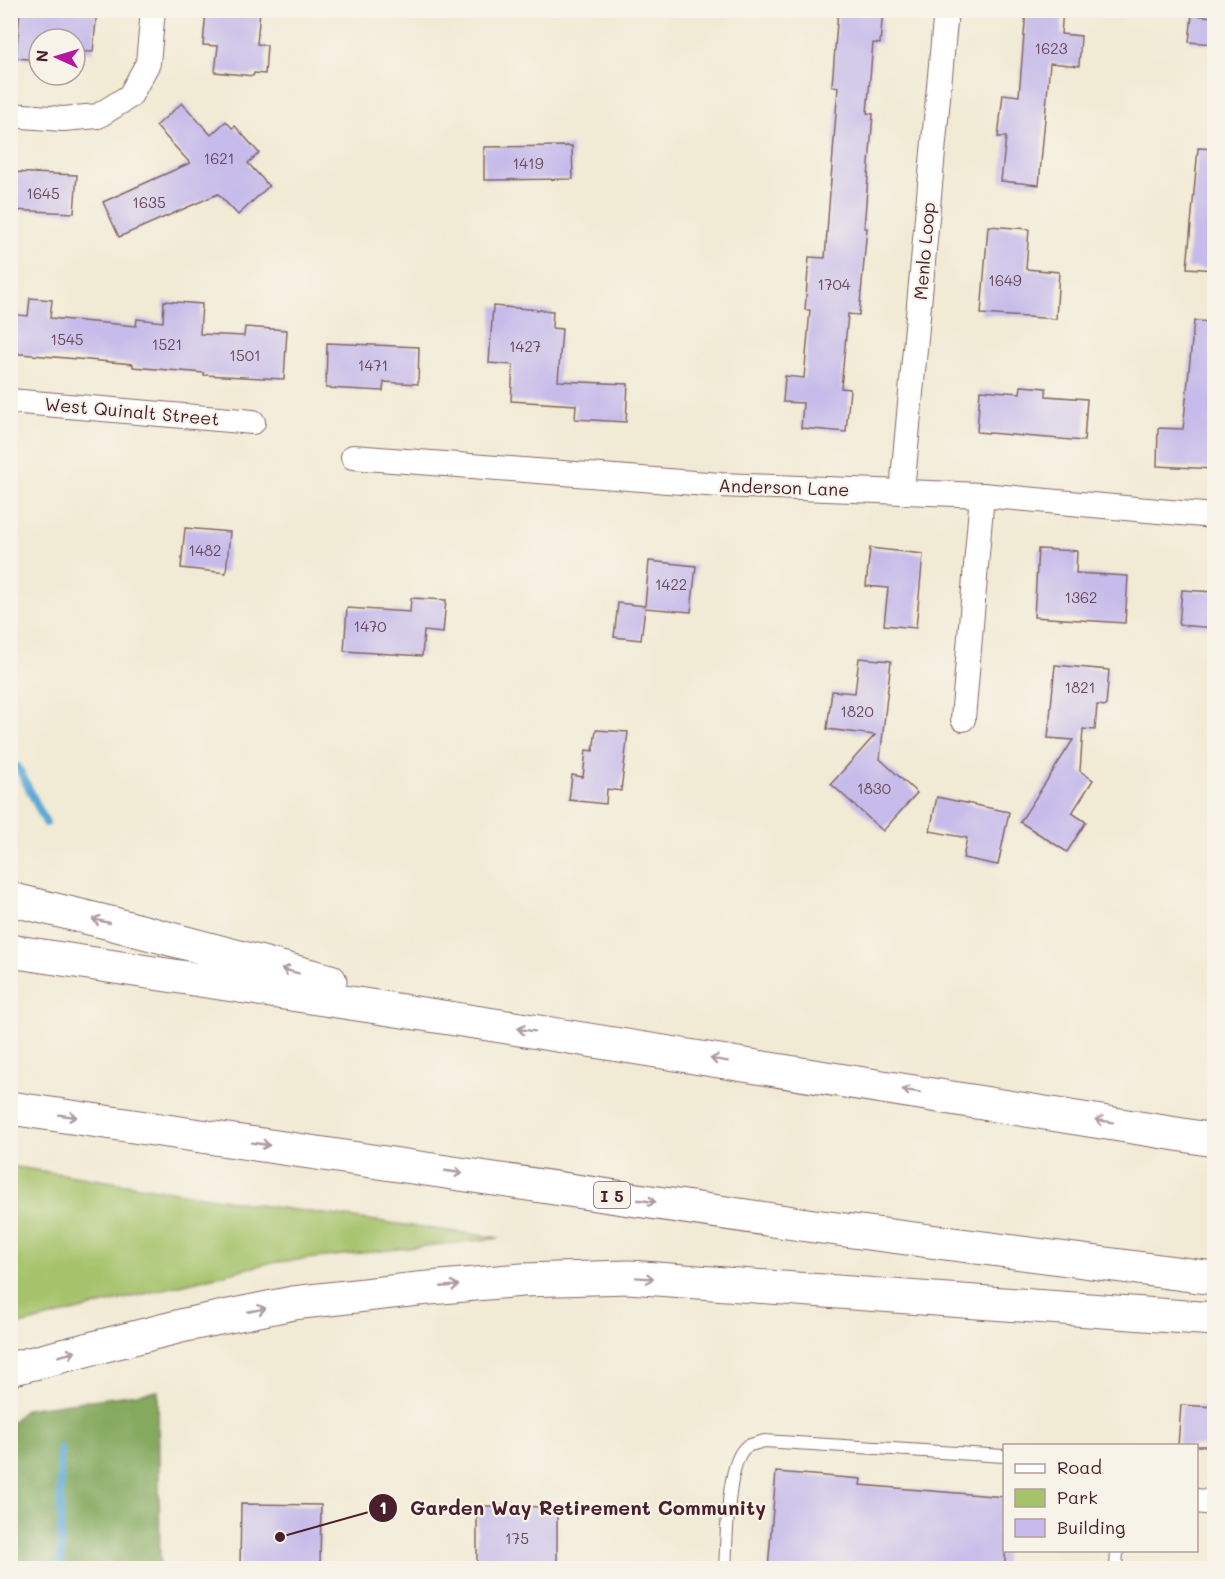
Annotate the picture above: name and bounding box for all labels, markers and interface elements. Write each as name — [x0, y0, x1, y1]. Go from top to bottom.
north arrow — [27, 27, 87, 87]
house number: 1623 — [1035, 38, 1068, 58]
text: N — [31, 49, 52, 63]
house number: 1621 — [204, 148, 234, 168]
house number: 1419 — [512, 153, 544, 173]
house number: 1645 — [26, 183, 60, 203]
house number: 1635 — [132, 192, 166, 212]
street label: Menlo Loop — [908, 201, 940, 301]
house number: 1649 — [988, 270, 1022, 290]
house number: 1704 — [817, 274, 851, 294]
house number: 1545 — [50, 329, 84, 349]
house number: 1521 — [152, 334, 182, 354]
house number: 1427 — [509, 336, 541, 356]
house number: 1501 — [229, 345, 261, 365]
house number: 1471 — [358, 355, 388, 375]
street label: West Quinalt Street — [44, 391, 220, 431]
street label: Anderson Lane — [718, 473, 850, 501]
house number: 1482 — [189, 540, 221, 560]
house number: 1422 — [655, 574, 687, 594]
house number: 1362 — [1065, 587, 1097, 607]
house number: 1470 — [353, 616, 387, 636]
house number: 1821 — [1065, 677, 1095, 697]
house number: 1820 — [840, 701, 874, 721]
house number: 1830 — [857, 778, 891, 798]
one-way arrow — [92, 914, 111, 926]
one-way arrow — [281, 964, 300, 976]
one-way arrow — [517, 1024, 537, 1035]
one-way arrow — [709, 1054, 729, 1065]
one-way arrow — [902, 1085, 922, 1096]
one-way arrow — [58, 1110, 78, 1121]
one-way arrow — [1095, 1115, 1114, 1126]
one-way arrow — [251, 1139, 271, 1150]
one-way arrow — [444, 1167, 464, 1178]
road number: I 5 — [594, 1182, 630, 1208]
one-way arrow — [637, 1195, 657, 1206]
one-way arrow — [635, 1273, 655, 1284]
one-way arrow — [440, 1280, 460, 1291]
one-way arrow — [247, 1304, 266, 1315]
one-way arrow — [57, 1347, 76, 1359]
legend — [1003, 1444, 1198, 1552]
text: Road — [1057, 1455, 1102, 1479]
text: Park — [1057, 1485, 1098, 1509]
callout: Garden Way Retirement Community — [368, 1489, 778, 1527]
text: Garden Way Retirement Community — [410, 1494, 766, 1520]
text: 1 — [379, 1495, 387, 1519]
text: Building — [1057, 1515, 1125, 1539]
house number: 175 — [505, 1528, 529, 1548]

